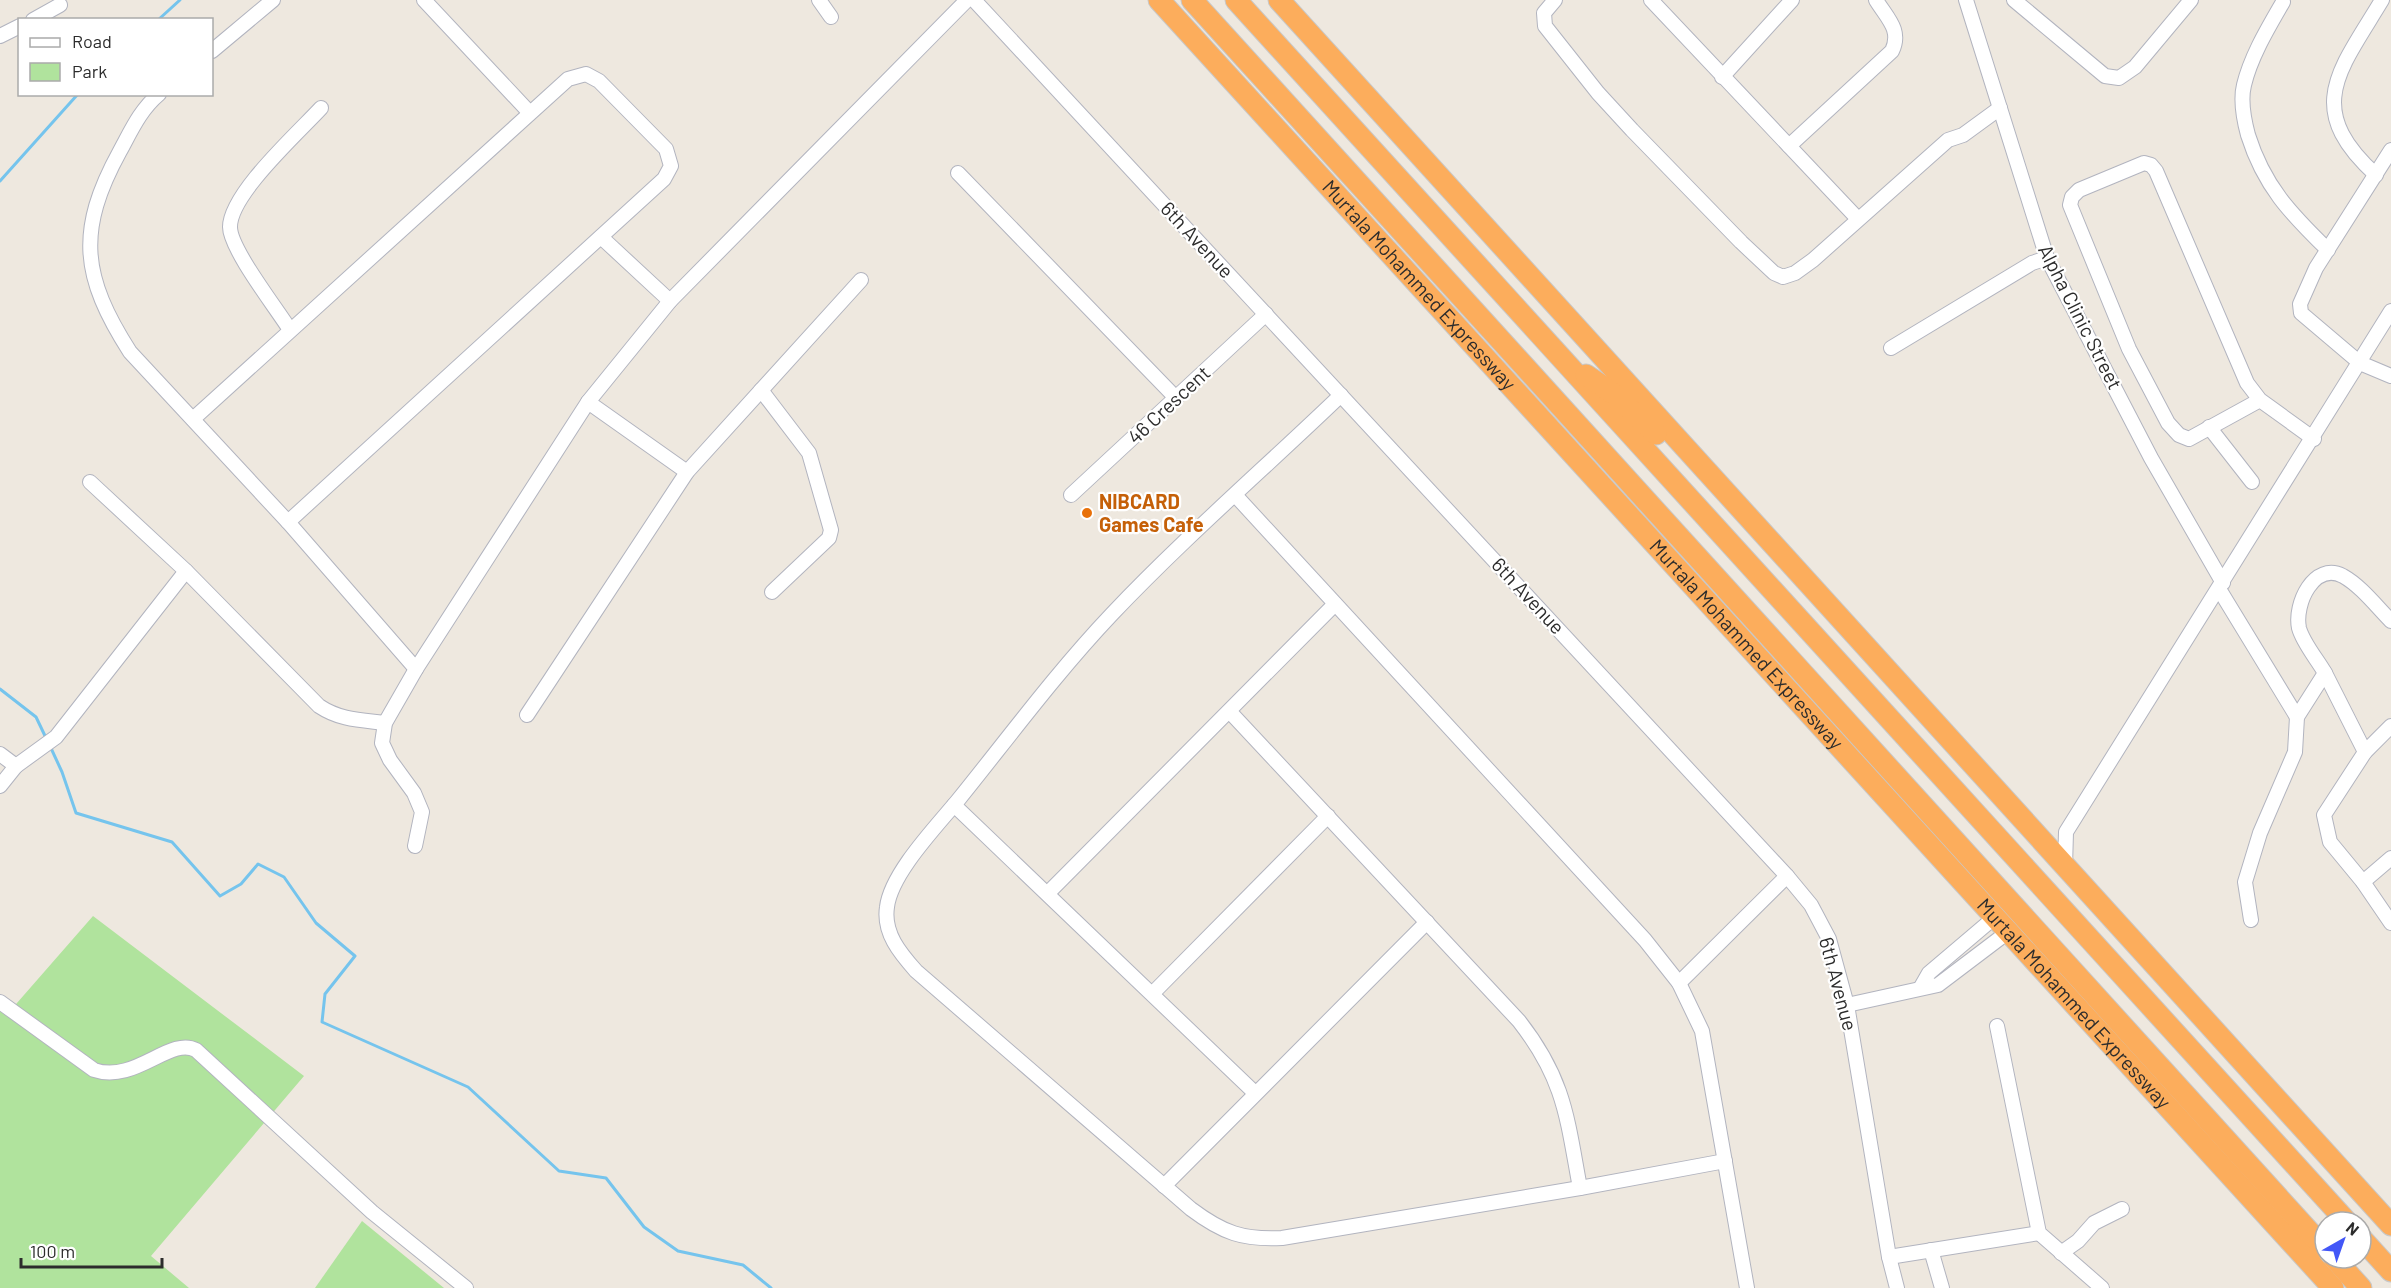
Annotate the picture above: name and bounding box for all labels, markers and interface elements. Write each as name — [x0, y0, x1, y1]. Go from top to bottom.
legend — [18, 18, 213, 96]
text: Road — [72, 30, 112, 52]
text: Park — [72, 60, 107, 82]
street label: Murtala Mohammed Expressway — [1318, 175, 1522, 395]
street label: 6th Avenue — [1156, 196, 1239, 283]
street label: Alpha Clinic Street — [2034, 240, 2128, 393]
street label: 46 Crescent — [1122, 360, 1214, 448]
place label: NIBCARD Games Cafe — [1099, 489, 1204, 536]
marker: NIBCARD Games Cafe — [1080, 506, 1094, 520]
street label: Murtala Mohammed Expressway — [1645, 534, 1849, 754]
street label: 6th Avenue — [1487, 552, 1570, 639]
street label: Murtala Mohammed Expressway — [1973, 893, 2176, 1113]
street label: 6th Avenue — [1815, 934, 1863, 1033]
north arrow — [2313, 1210, 2373, 1270]
text: N — [2343, 1217, 2363, 1239]
scale bar — [21, 1231, 162, 1269]
text: 100 m — [30, 1240, 75, 1262]

